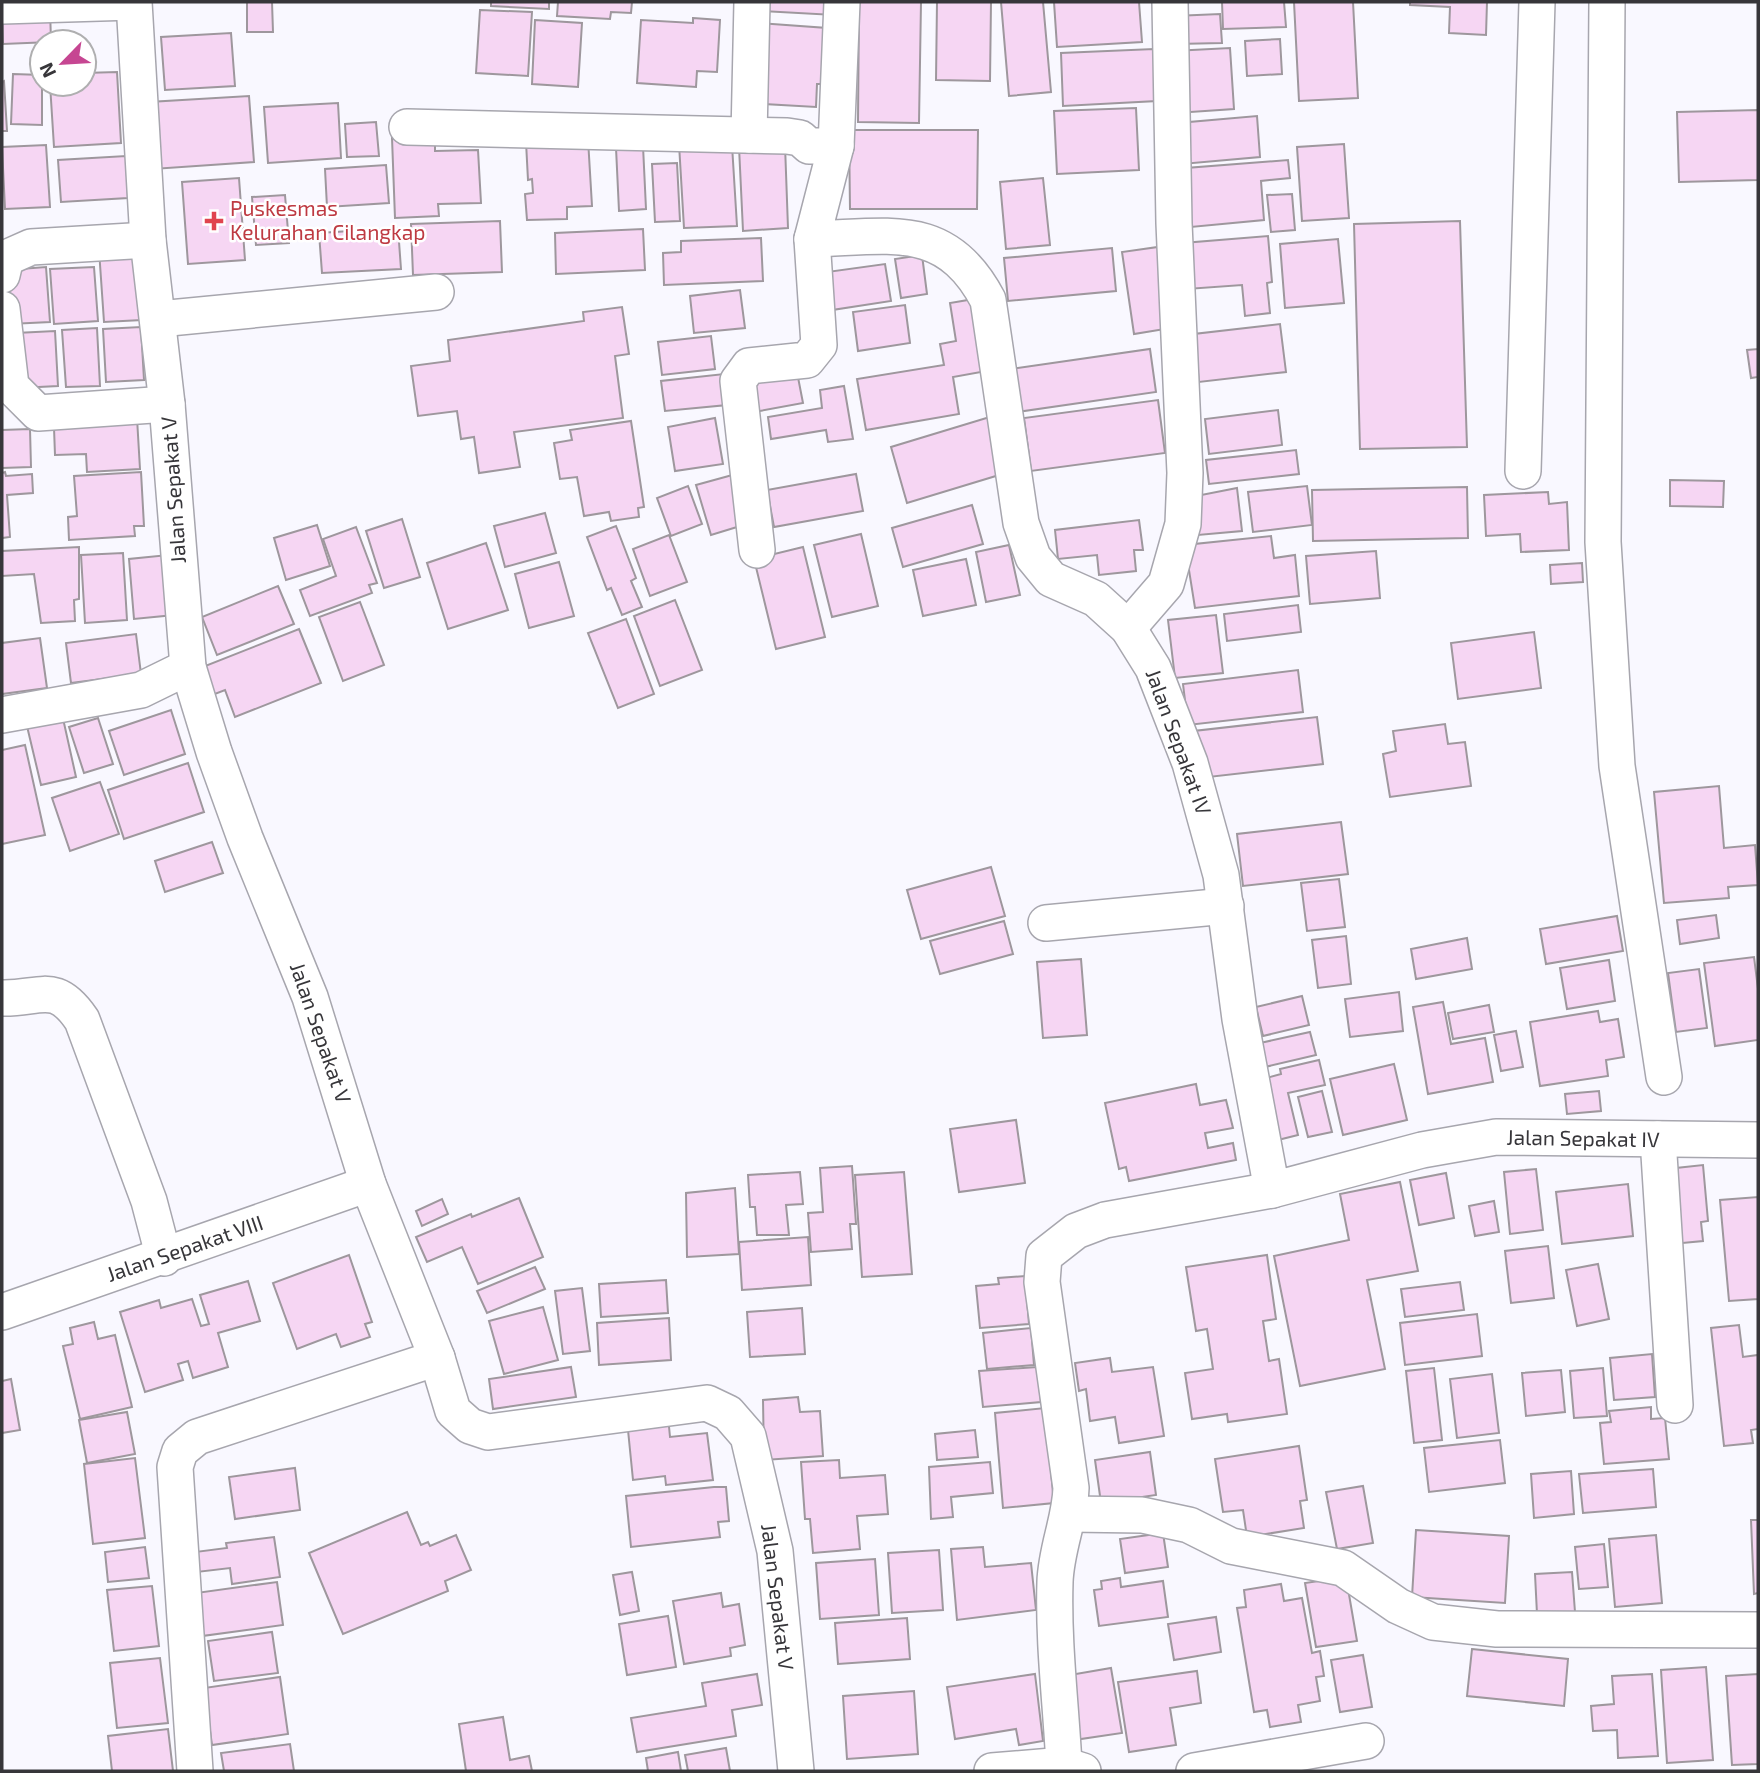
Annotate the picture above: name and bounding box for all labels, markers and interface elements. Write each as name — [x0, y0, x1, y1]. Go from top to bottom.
north arrow — [28, 28, 98, 98]
text: N — [34, 59, 60, 81]
place label: Puskesmas Kelurahan Cilangkap — [230, 195, 425, 244]
marker: Puskesmas Kelurahan Cilangkap — [204, 211, 224, 231]
street label: Jalan Sepakat V — [155, 416, 190, 564]
street label: Jalan Sepakat IV — [1141, 665, 1217, 818]
street label: Jalan Sepakat V — [286, 959, 357, 1106]
street label: Jalan Sepakat IV — [1506, 1124, 1660, 1151]
street label: Jalan Sepakat VIII — [103, 1209, 266, 1286]
street label: Jalan Sepakat V — [757, 1522, 800, 1672]

